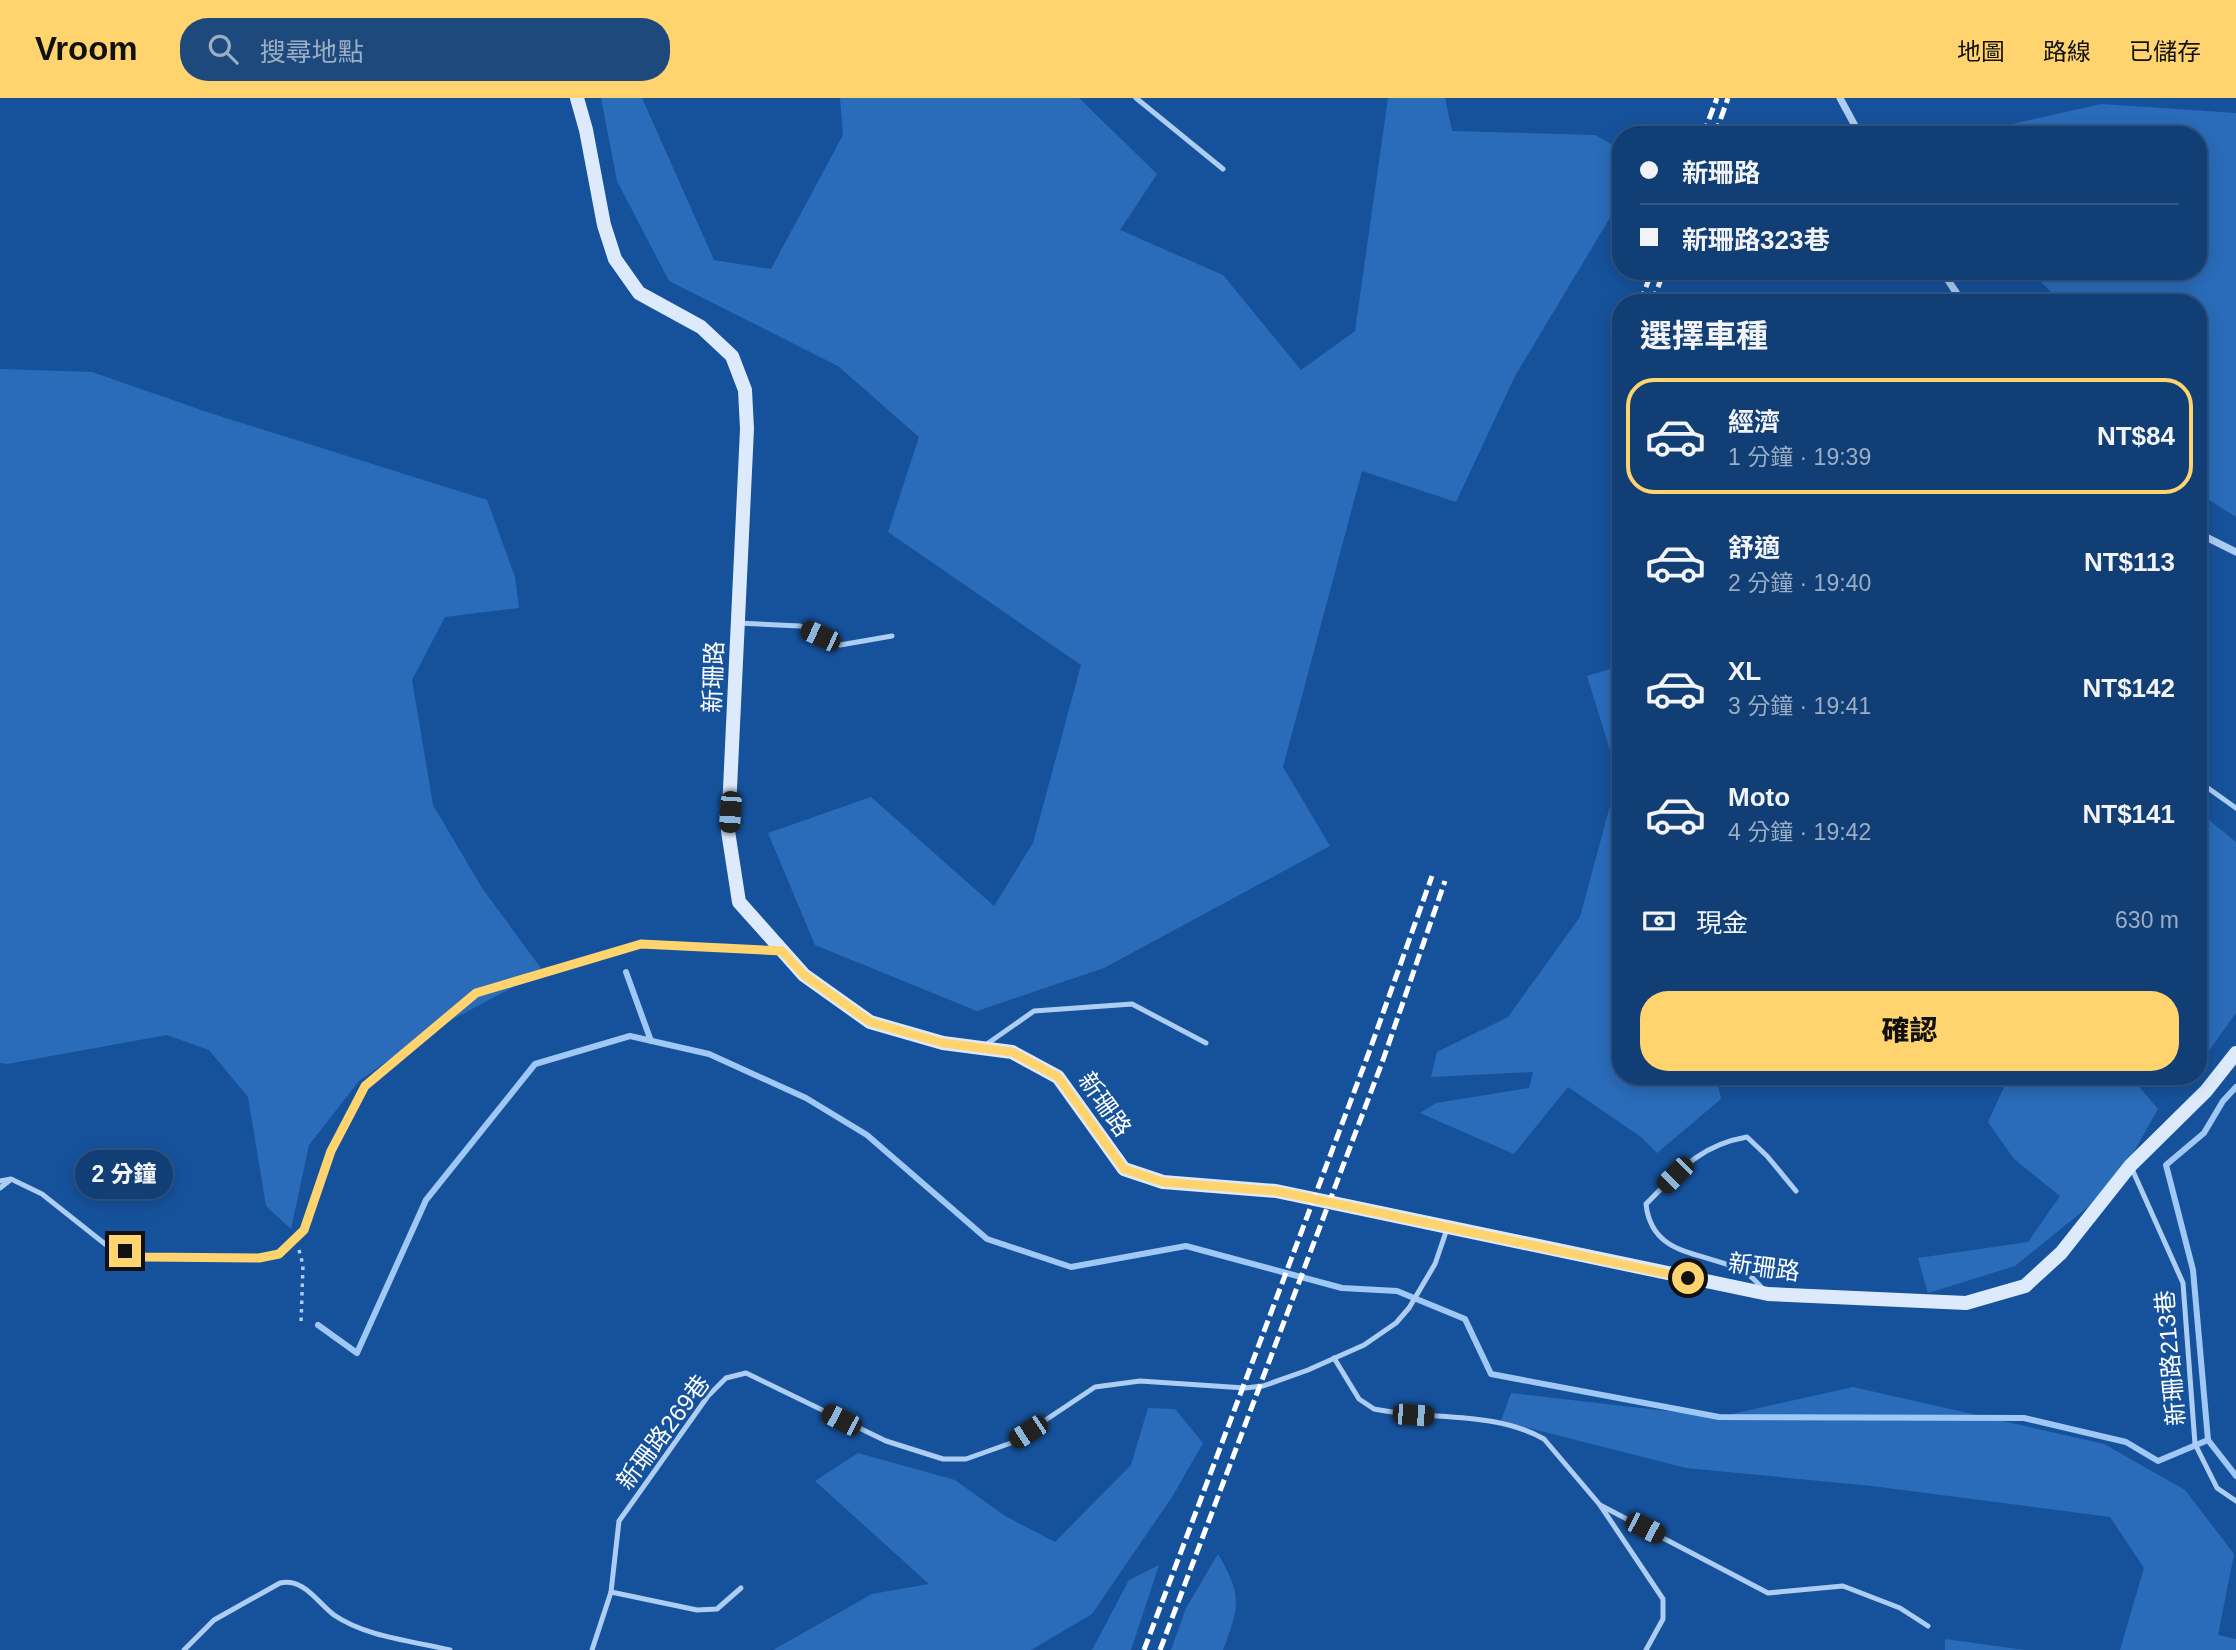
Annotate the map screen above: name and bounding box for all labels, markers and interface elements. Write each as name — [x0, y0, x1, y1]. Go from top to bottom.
search box — [180, 18, 670, 81]
text: Vroom — [35, 30, 138, 67]
icon: search — [204, 30, 242, 68]
text: 搜尋地點 — [260, 37, 364, 67]
text: 地圖 — [1957, 38, 2005, 65]
text: 路線 — [2043, 38, 2091, 65]
text: 已儲存 — [2129, 38, 2201, 65]
text: 新珊路 — [1682, 158, 1760, 188]
text: 新珊路323巷 — [1682, 225, 1829, 255]
text: 選擇車種 — [1640, 318, 1768, 354]
icon: car — [1644, 405, 1707, 468]
text: 經濟 — [1728, 407, 1780, 437]
text: NT$84 — [2097, 421, 2175, 451]
text: 1 分鐘 · 19:39 — [1728, 444, 1871, 470]
icon: car — [1644, 531, 1707, 594]
text: 舒適 — [1728, 533, 1780, 563]
text: NT$113 — [2084, 547, 2175, 577]
text: 2 分鐘 · 19:40 — [1728, 570, 1871, 596]
car — [797, 618, 844, 654]
street label: 新珊路 — [698, 641, 728, 713]
text: XL — [1728, 656, 1761, 686]
icon: car — [1644, 657, 1707, 720]
text: NT$142 — [2083, 673, 2175, 703]
text: 3 分鐘 · 19:41 — [1728, 693, 1871, 719]
text: Moto — [1728, 782, 1790, 812]
icon: car — [1644, 783, 1707, 846]
car — [719, 790, 742, 834]
text: NT$141 — [2083, 799, 2175, 829]
text: 4 分鐘 · 19:42 — [1728, 819, 1871, 845]
icon: cash — [1640, 902, 1678, 940]
text: 630 m — [2115, 907, 2179, 933]
text: 現金 — [1696, 908, 1748, 938]
button: 確認 — [1640, 991, 2179, 1071]
street label: 新珊路 — [1073, 1067, 1137, 1141]
callout: 2 分鐘 — [76, 1150, 174, 1198]
car — [1653, 1153, 1698, 1197]
text: 2 分鐘 — [91, 1161, 157, 1187]
route end — [109, 1235, 141, 1267]
street label: 新珊路 — [1726, 1249, 1802, 1285]
route start — [1672, 1262, 1704, 1294]
street label: 新珊路213巷 — [2151, 1289, 2189, 1427]
street label: 新珊路269巷 — [611, 1370, 715, 1494]
car — [818, 1401, 865, 1439]
car — [1392, 1403, 1435, 1427]
car — [1005, 1412, 1052, 1452]
car — [1622, 1509, 1669, 1547]

